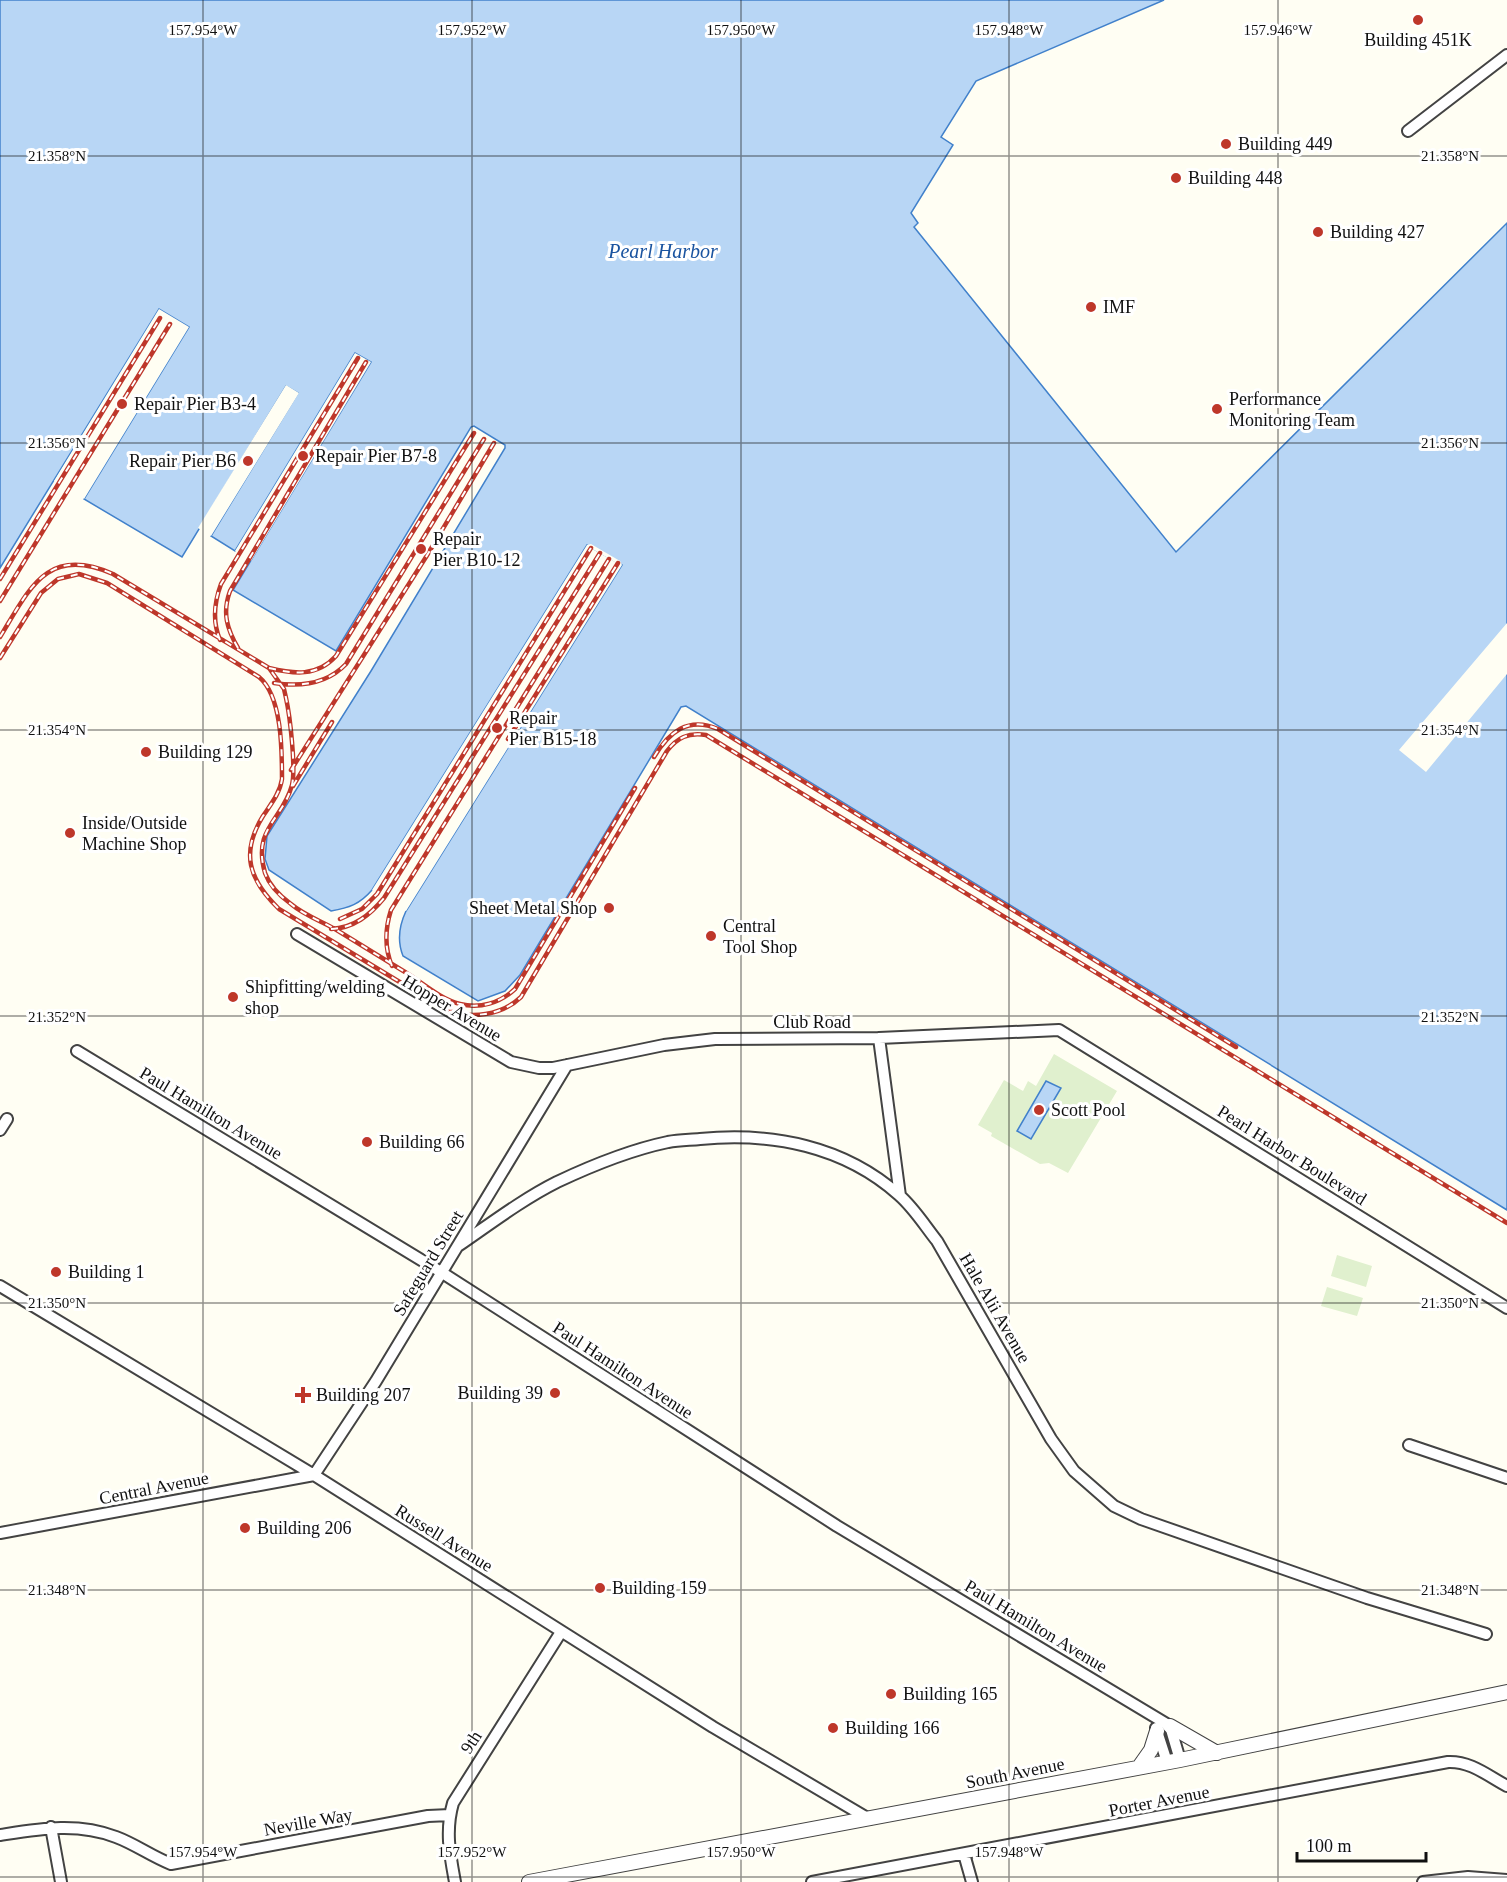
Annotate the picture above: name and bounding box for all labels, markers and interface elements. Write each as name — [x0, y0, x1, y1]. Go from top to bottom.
marker: Building 451K — [1411, 13, 1425, 27]
text: 157.954°W — [169, 22, 238, 38]
text: 157.952°W — [438, 22, 507, 38]
text: 157.950°W — [707, 22, 776, 38]
text: 157.948°W — [975, 22, 1044, 38]
text: 157.946°W — [1244, 22, 1313, 38]
place label: Building 451K — [1364, 30, 1472, 50]
place label: Building 449 — [1238, 134, 1333, 154]
marker: Building 449 — [1219, 137, 1233, 151]
text: 21.358°N — [28, 148, 86, 164]
text: 21.358°N — [1421, 148, 1479, 164]
place label: Building 448 — [1188, 168, 1283, 188]
marker: Building 448 — [1169, 171, 1183, 185]
place label: Building 427 — [1330, 222, 1425, 242]
marker: Building 427 — [1311, 225, 1325, 239]
water label: Pearl Harbor — [607, 240, 718, 262]
place label: IMF — [1103, 297, 1135, 317]
marker: IMF — [1084, 300, 1098, 314]
place label: Performance Monitoring Team — [1229, 389, 1355, 430]
place label: Repair Pier B3-4 — [134, 394, 256, 414]
marker: Repair Pier B3-4 — [115, 397, 129, 411]
marker: Performance Monitoring Team — [1210, 402, 1224, 416]
text: 21.356°N — [28, 435, 86, 451]
text: 21.356°N — [1421, 435, 1479, 451]
place label: Repair Pier B7-8 — [315, 446, 437, 466]
marker: Repair Pier B7-8 — [296, 449, 310, 463]
place label: Repair Pier B6 — [129, 451, 236, 471]
marker: Repair Pier B6 — [241, 454, 255, 468]
place label: Repair Pier B10-12 — [433, 529, 521, 570]
marker: Repair Pier B10-12 — [414, 542, 428, 556]
place label: Repair Pier B15-18 — [509, 708, 597, 749]
marker: Repair Pier B15-18 — [490, 721, 504, 735]
text: 21.354°N — [28, 722, 86, 738]
text: 21.354°N — [1421, 722, 1479, 738]
place label: Building 129 — [158, 742, 253, 762]
marker: Building 129 — [139, 745, 153, 759]
place label: Inside/Outside Machine Shop — [82, 813, 187, 854]
marker: Inside/Outside Machine Shop — [63, 826, 77, 840]
place label: Sheet Metal Shop — [469, 898, 597, 918]
marker: Sheet Metal Shop — [602, 901, 616, 915]
place label: Central Tool Shop — [723, 916, 797, 957]
marker: Central Tool Shop — [704, 929, 718, 943]
street label: Hopper Avenue — [399, 971, 505, 1045]
place label: Shipfitting/welding shop — [245, 977, 385, 1018]
marker: Shipfitting/welding shop — [226, 990, 240, 1004]
text: 21.352°N — [28, 1009, 86, 1025]
text: 21.352°N — [1421, 1009, 1479, 1025]
street label: Club Road — [773, 1012, 851, 1032]
street label: Paul Hamilton Avenue — [136, 1063, 286, 1163]
place label: Scott Pool — [1051, 1100, 1126, 1120]
street label: Pearl Harbor Boulevard — [1214, 1101, 1370, 1209]
marker: Scott Pool — [1032, 1103, 1046, 1117]
place label: Building 66 — [379, 1132, 465, 1152]
marker: Building 66 — [360, 1135, 374, 1149]
street label: Safeguard Street — [389, 1207, 467, 1319]
street label: Hale Alii Avenue — [955, 1249, 1035, 1367]
place label: Building 1 — [68, 1262, 145, 1282]
marker: Building 1 — [49, 1265, 63, 1279]
text: 21.350°N — [28, 1295, 86, 1311]
text: 21.350°N — [1421, 1295, 1479, 1311]
street label: Paul Hamilton Avenue — [549, 1317, 697, 1423]
place label: Building 39 — [457, 1383, 543, 1403]
place label: Building 207 — [316, 1385, 411, 1405]
marker: Building 207 — [294, 1386, 312, 1404]
marker: Building 39 — [548, 1386, 562, 1400]
street label: Central Avenue — [98, 1468, 210, 1508]
street label: Russell Avenue — [392, 1500, 496, 1576]
place label: Building 206 — [257, 1518, 352, 1538]
marker: Building 206 — [238, 1521, 252, 1535]
street label: Paul Hamilton Avenue — [961, 1576, 1111, 1676]
place label: Building 159 — [612, 1578, 707, 1598]
marker: Building 159 — [593, 1581, 607, 1595]
text: 21.348°N — [28, 1582, 86, 1598]
text: 21.348°N — [1421, 1582, 1479, 1598]
place label: Building 165 — [903, 1684, 998, 1704]
marker: Building 165 — [884, 1687, 898, 1701]
place label: Building 166 — [845, 1718, 940, 1738]
marker: Building 166 — [826, 1721, 840, 1735]
street label: 9th — [456, 1727, 486, 1757]
street label: South Avenue — [964, 1754, 1066, 1792]
street label: Porter Avenue — [1107, 1781, 1211, 1821]
street label: Neville Way — [262, 1804, 354, 1840]
scale bar — [1297, 1825, 1426, 1863]
text: 100 m — [1306, 1836, 1352, 1856]
text: 157.954°W — [169, 1844, 238, 1860]
text: 157.952°W — [438, 1844, 507, 1860]
text: 157.950°W — [707, 1844, 776, 1860]
text: 157.948°W — [975, 1844, 1044, 1860]

